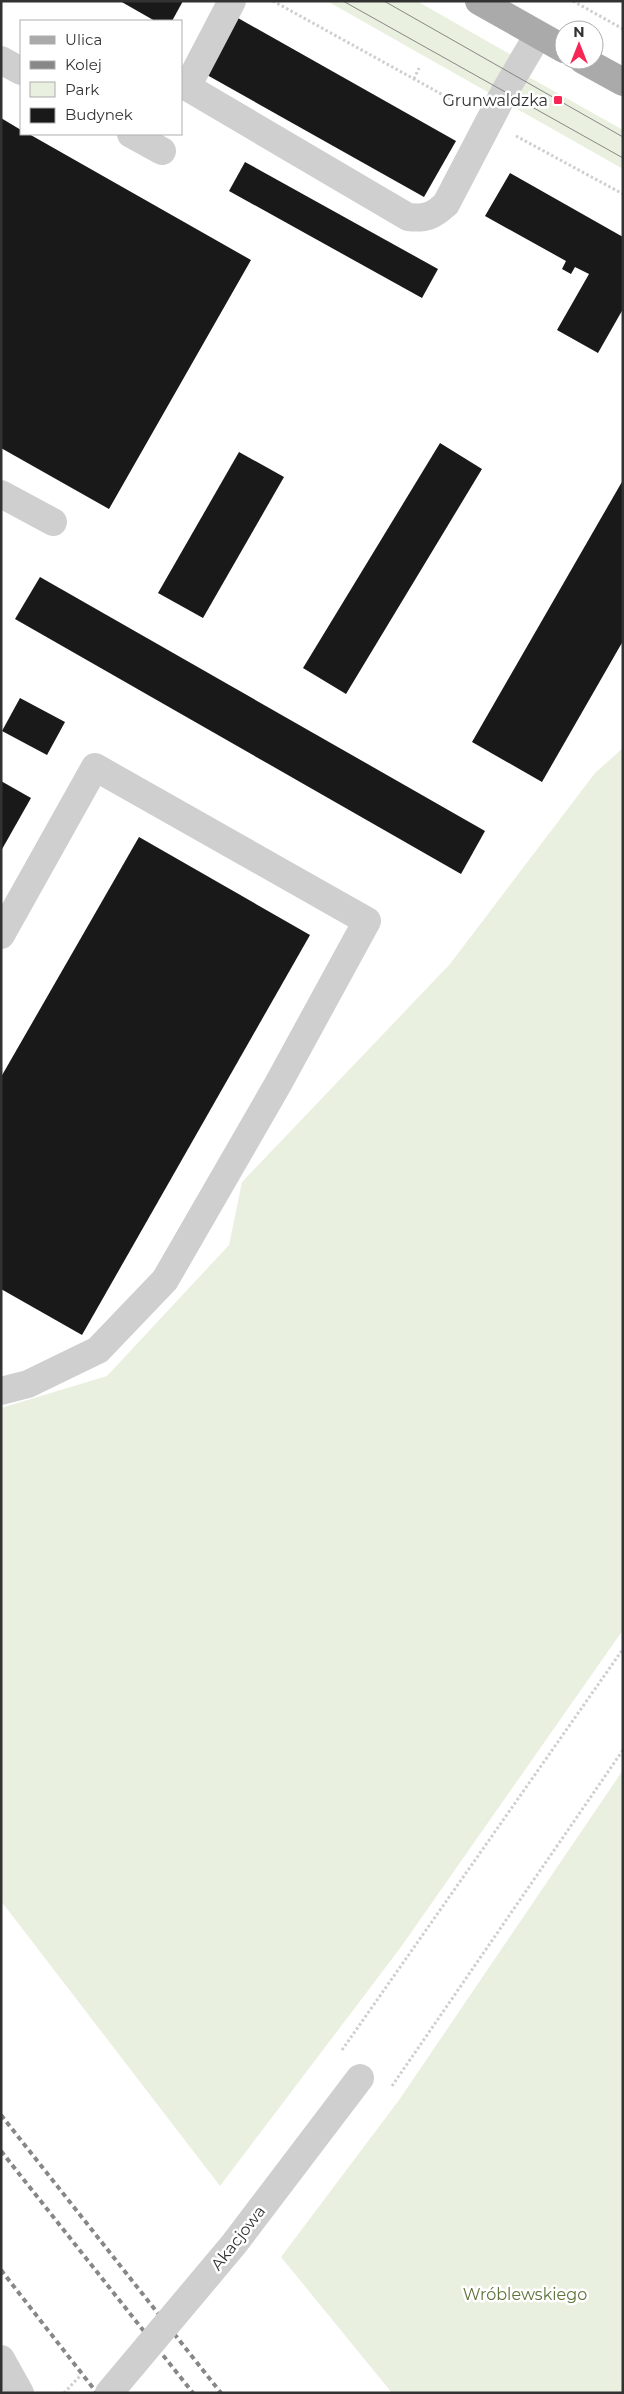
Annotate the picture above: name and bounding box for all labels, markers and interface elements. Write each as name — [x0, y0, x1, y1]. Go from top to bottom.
legend — [20, 20, 182, 135]
north arrow — [554, 20, 604, 70]
text: N — [573, 23, 585, 41]
text: Ulica — [65, 30, 102, 49]
text: Kolej — [65, 55, 102, 74]
text: Park — [65, 80, 99, 99]
place label: Grunwaldzka — [442, 91, 548, 110]
marker: Grunwaldzka — [552, 94, 564, 106]
text: Budynek — [65, 105, 133, 124]
street label: Akacjowa — [207, 2202, 269, 2274]
park label: Wróblewskiego — [463, 2285, 587, 2304]

